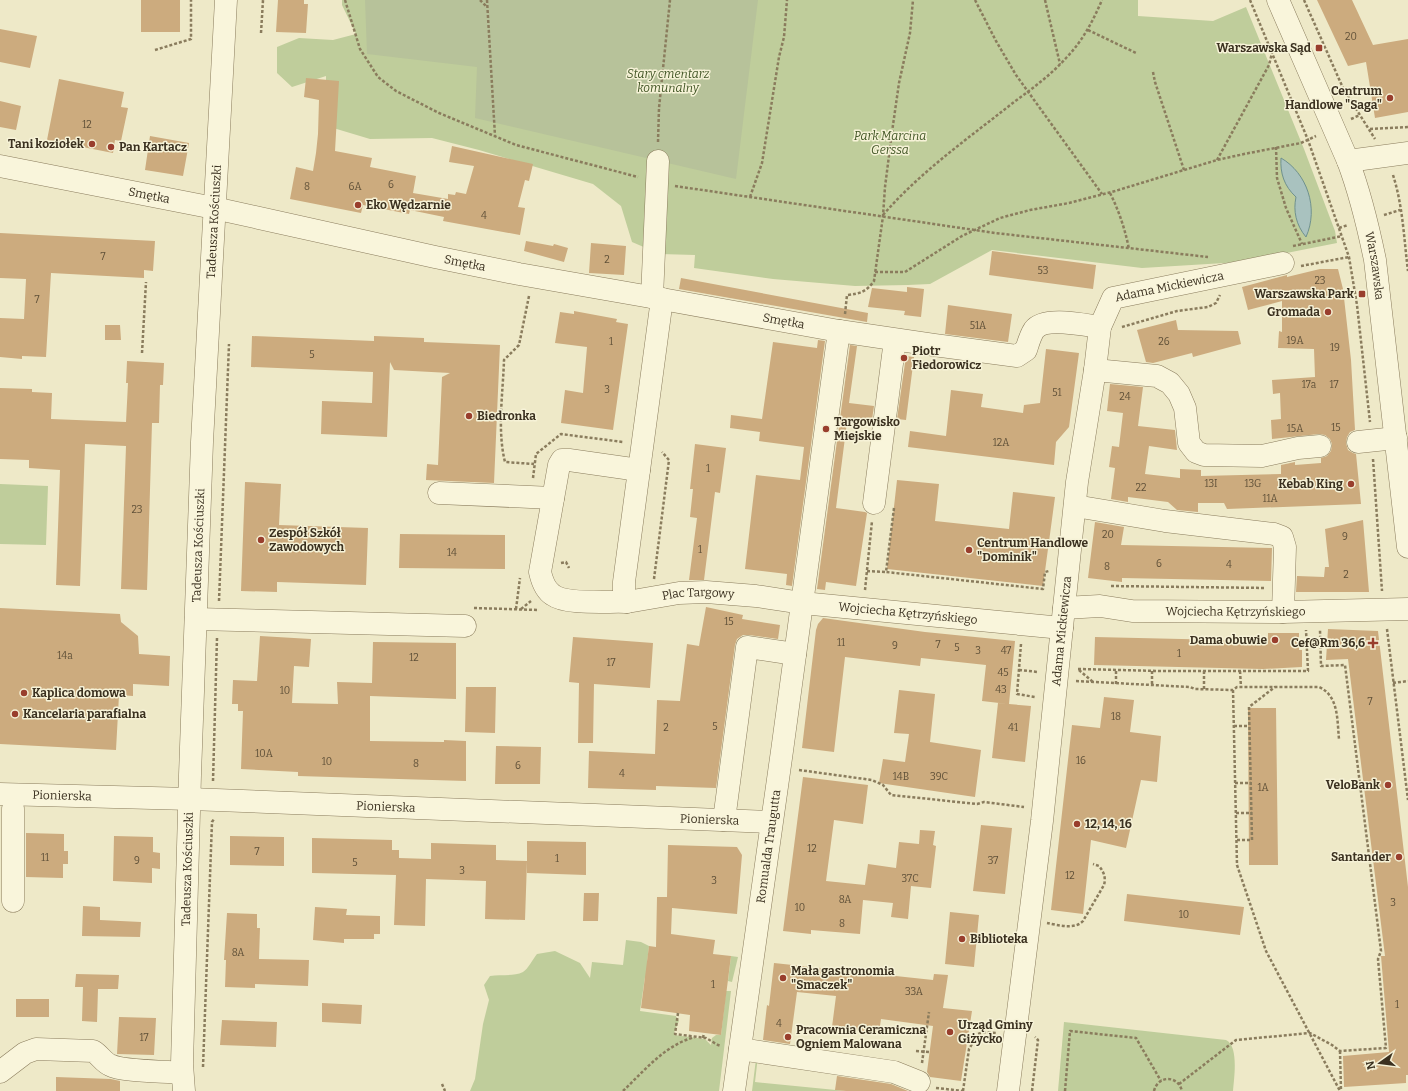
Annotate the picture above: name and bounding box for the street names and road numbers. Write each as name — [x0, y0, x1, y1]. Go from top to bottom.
street label: Tadeusza Kościuszki — [204, 164, 224, 279]
street label: Smętka — [127, 184, 172, 206]
street label: Warszawska — [1362, 230, 1387, 301]
street label: Smętka — [443, 252, 487, 274]
street label: Adama Mickiewicza — [1114, 268, 1225, 304]
street label: Smętka — [762, 310, 806, 332]
street label: Tadeusza Kościuszki — [189, 488, 207, 603]
street label: Adama Mickiewicza — [1049, 575, 1074, 687]
street label: Plac Targowy — [661, 585, 736, 603]
street label: Wojciecha Kętrzyńskiego — [838, 600, 978, 627]
street label: Wojciecha Kętrzyńskiego — [1166, 604, 1306, 619]
street label: Pionierska — [32, 788, 92, 803]
street label: Romualda Traugutta — [754, 788, 784, 904]
street label: Pionierska — [356, 799, 416, 815]
street label: Pionierska — [680, 811, 740, 828]
street label: Tadeusza Kościuszki — [179, 812, 196, 926]

